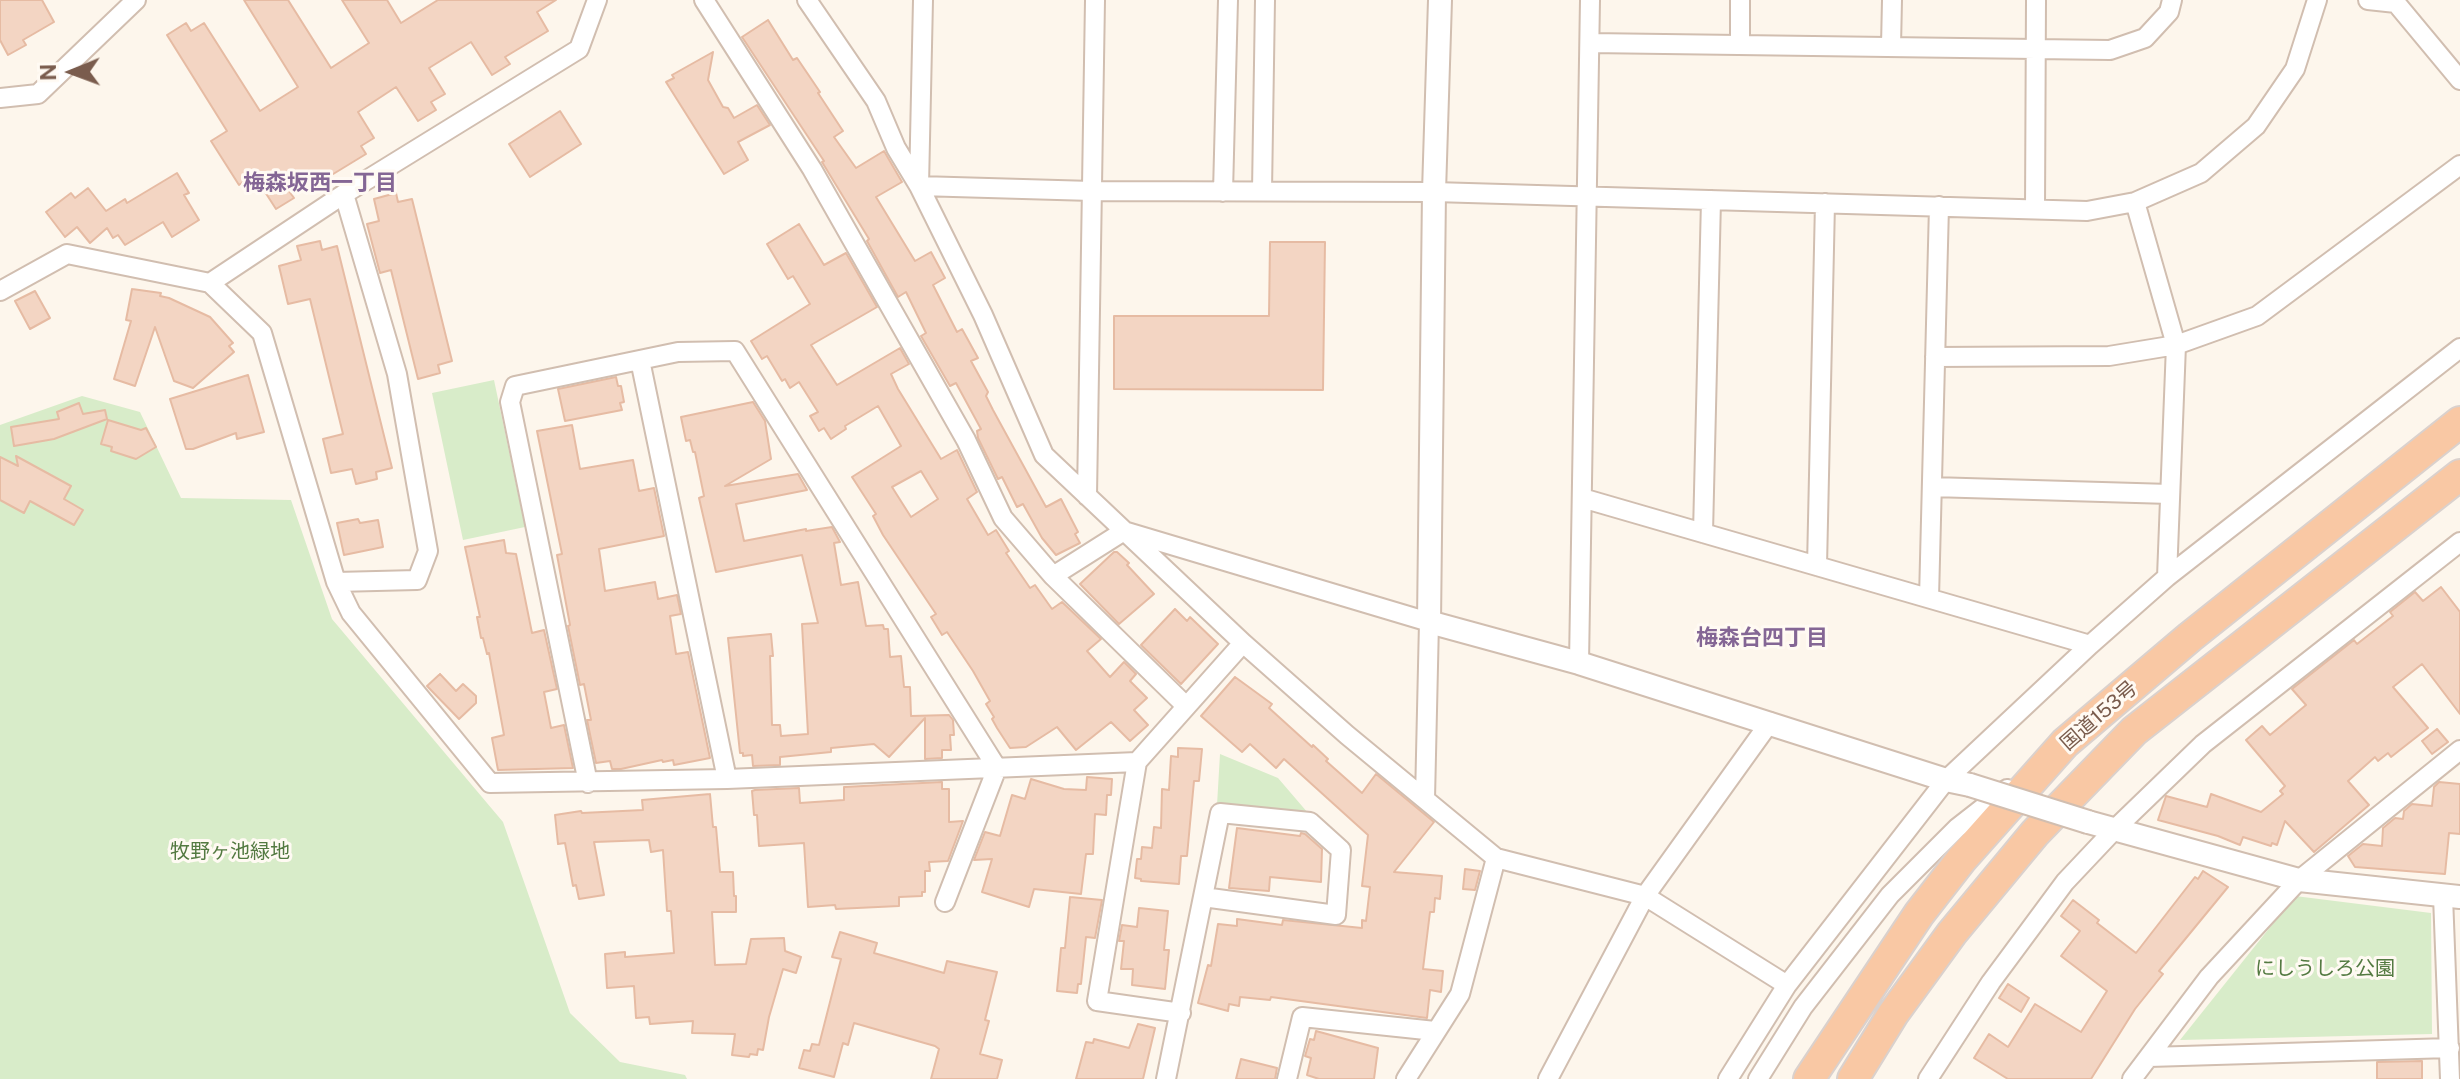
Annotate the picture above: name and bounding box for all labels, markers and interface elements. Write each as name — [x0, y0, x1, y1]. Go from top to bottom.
north arrow — [32, 32, 112, 112]
text: N — [35, 64, 61, 81]
district label: 梅森坂西一丁目 — [243, 170, 397, 196]
district label: 梅森台四丁目 — [1696, 625, 1828, 651]
street label: 国道153号 — [2056, 676, 2142, 756]
park label: 牧野ヶ池緑地 — [170, 840, 290, 864]
park label: にしうしろ公園 — [2255, 957, 2395, 981]

